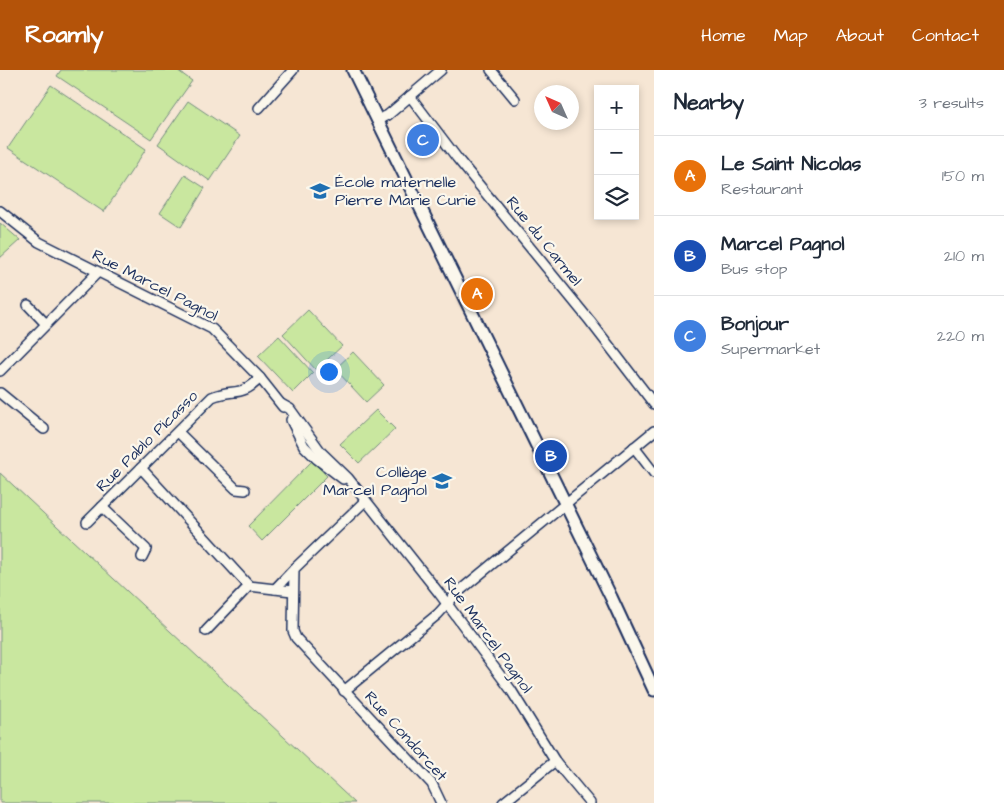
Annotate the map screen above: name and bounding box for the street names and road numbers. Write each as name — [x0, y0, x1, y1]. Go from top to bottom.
street label: Rue du Carmel — [501, 192, 587, 290]
street label: Rue Marcel Pagnol — [88, 244, 222, 327]
street label: Rue Pablo Picasso — [91, 385, 203, 497]
street label: Rue Marcel Pagnol — [438, 572, 538, 698]
street label: Rue Condorcet — [360, 686, 453, 786]

